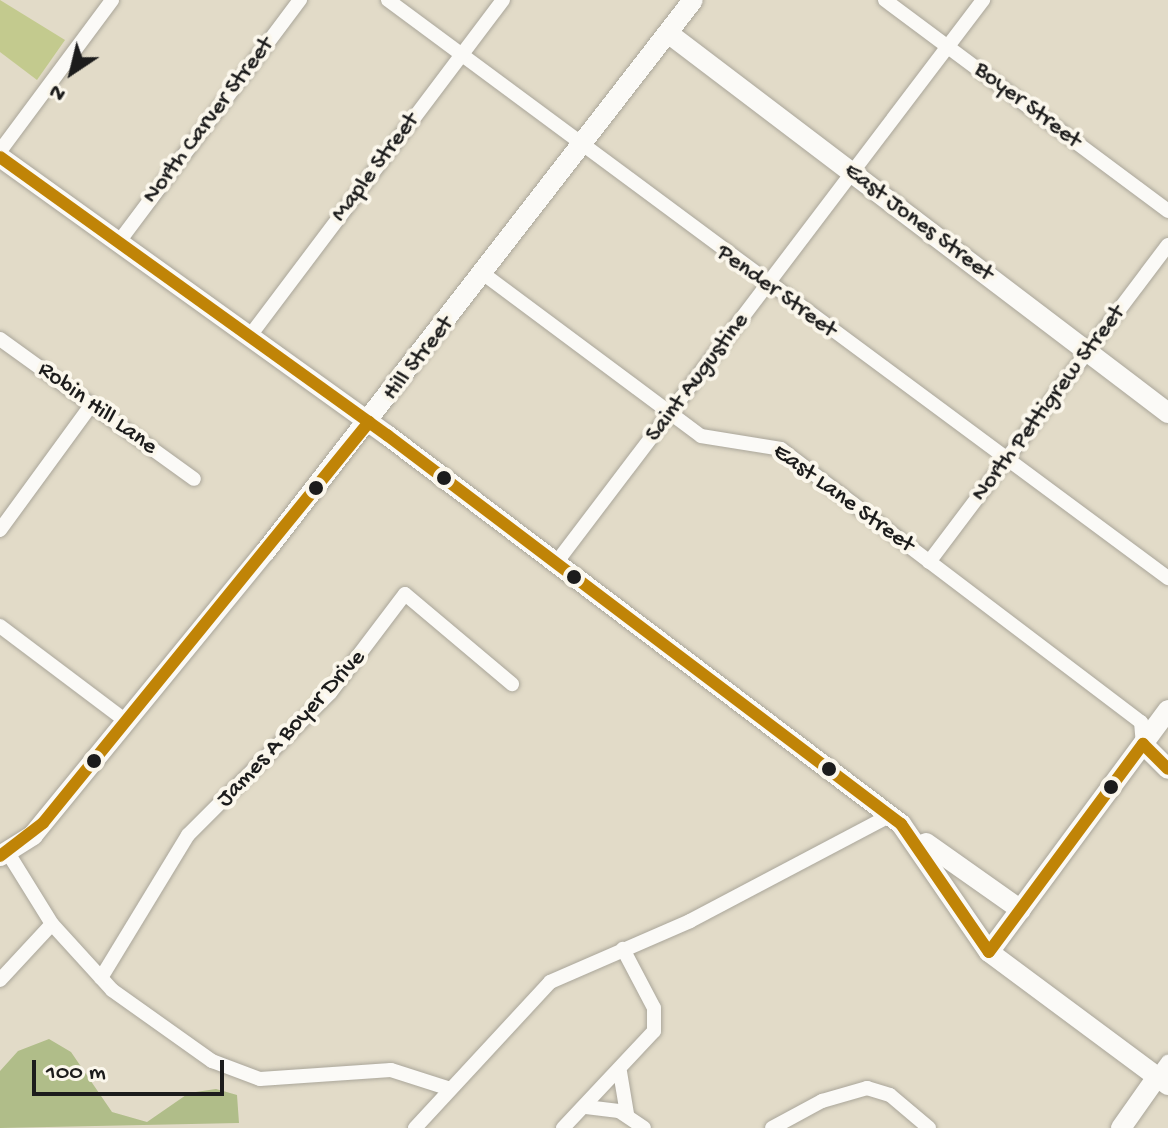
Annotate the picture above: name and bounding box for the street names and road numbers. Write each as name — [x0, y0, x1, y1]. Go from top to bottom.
street label: North Carver Street — [137, 32, 281, 210]
street label: Boyer Street — [968, 56, 1086, 156]
street label: Maple Street — [326, 108, 426, 228]
street label: East Jones Street — [837, 157, 999, 289]
street label: Pender Street — [710, 239, 842, 345]
street label: North Pettigrew Street — [966, 300, 1132, 508]
street label: Saint Augustine — [640, 308, 756, 448]
street label: Hill Street — [377, 311, 461, 407]
street label: Robin Hill Lane — [31, 356, 163, 462]
street label: East Lane Street — [767, 438, 919, 560]
street label: James A Boyer Drive — [211, 644, 373, 814]

